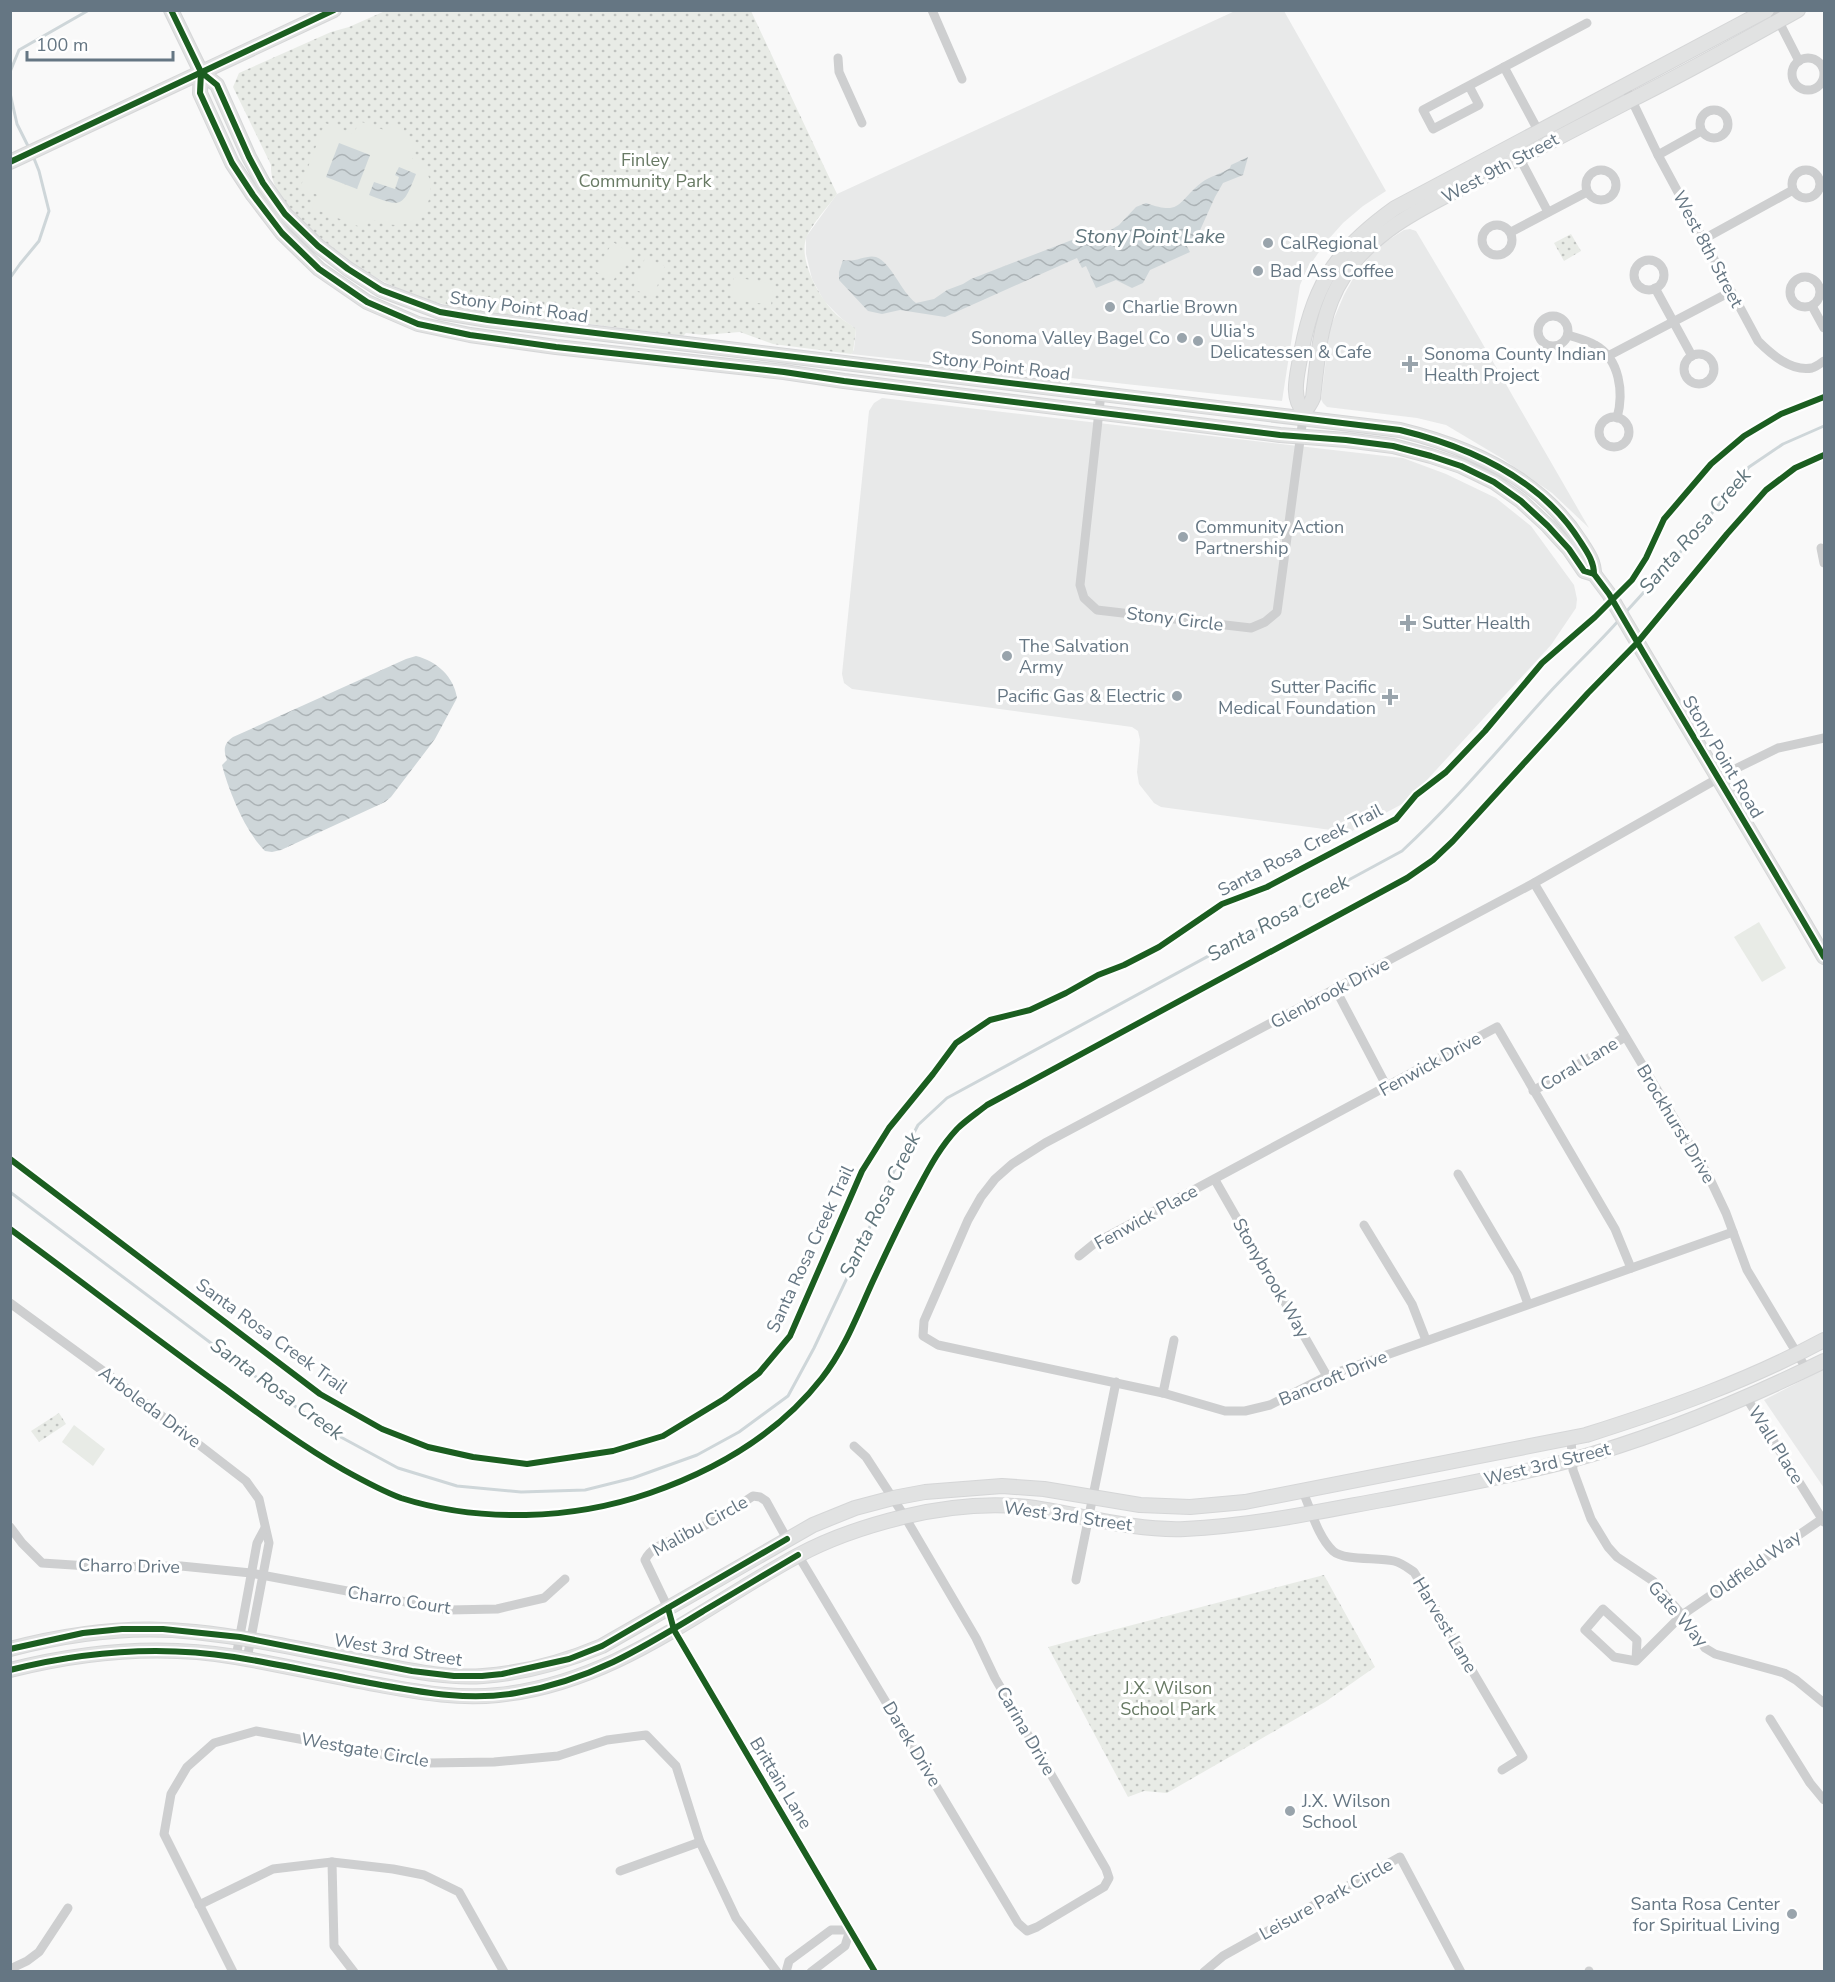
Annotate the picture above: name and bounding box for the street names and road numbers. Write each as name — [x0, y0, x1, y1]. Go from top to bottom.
street label: West 9th Street — [1437, 127, 1563, 209]
street label: West 8th Street — [1667, 186, 1749, 312]
street label: Stony Point Road — [448, 285, 590, 329]
street label: Stony Point Road — [930, 346, 1072, 386]
street label: Stony Circle — [1125, 601, 1225, 637]
street label: Stony Point Road — [1677, 691, 1769, 823]
street label: Santa Rosa Creek Trail — [1213, 798, 1387, 902]
street label: Glenbrook Drive — [1266, 952, 1394, 1034]
street label: Fenwick Drive — [1375, 1026, 1485, 1102]
street label: Coral Lane — [1536, 1031, 1622, 1097]
street label: Brockhurst Drive — [1631, 1060, 1721, 1188]
street label: Santa Rosa Creek Trail — [761, 1161, 860, 1337]
street label: Fenwick Place — [1090, 1179, 1202, 1255]
street label: Stonybrook Way — [1227, 1214, 1315, 1343]
street label: Santa Rosa Creek Trail — [192, 1274, 352, 1398]
street label: Bancroft Drive — [1275, 1344, 1391, 1412]
street label: Arboleda Drive — [94, 1361, 206, 1453]
street label: Wall Place — [1743, 1401, 1809, 1489]
street label: West 3rd Street — [1481, 1437, 1613, 1491]
street label: Malibu Circle — [648, 1490, 752, 1562]
street label: West 3rd Street — [1002, 1495, 1134, 1537]
street label: Oldfield Way — [1704, 1524, 1806, 1606]
street label: Charro Drive — [78, 1553, 180, 1579]
street label: Harvest Lane — [1407, 1573, 1483, 1677]
street label: Gate Way — [1643, 1576, 1714, 1653]
street label: Charro Court — [346, 1580, 453, 1620]
street label: West 3rd Street — [332, 1628, 464, 1672]
street label: Carina Drive — [991, 1682, 1061, 1780]
street label: Darek Drive — [877, 1697, 947, 1791]
street label: Westgate Circle — [299, 1727, 431, 1773]
street label: Brittain Lane — [744, 1733, 818, 1833]
street label: Leisure Park Circle — [1255, 1852, 1397, 1946]

